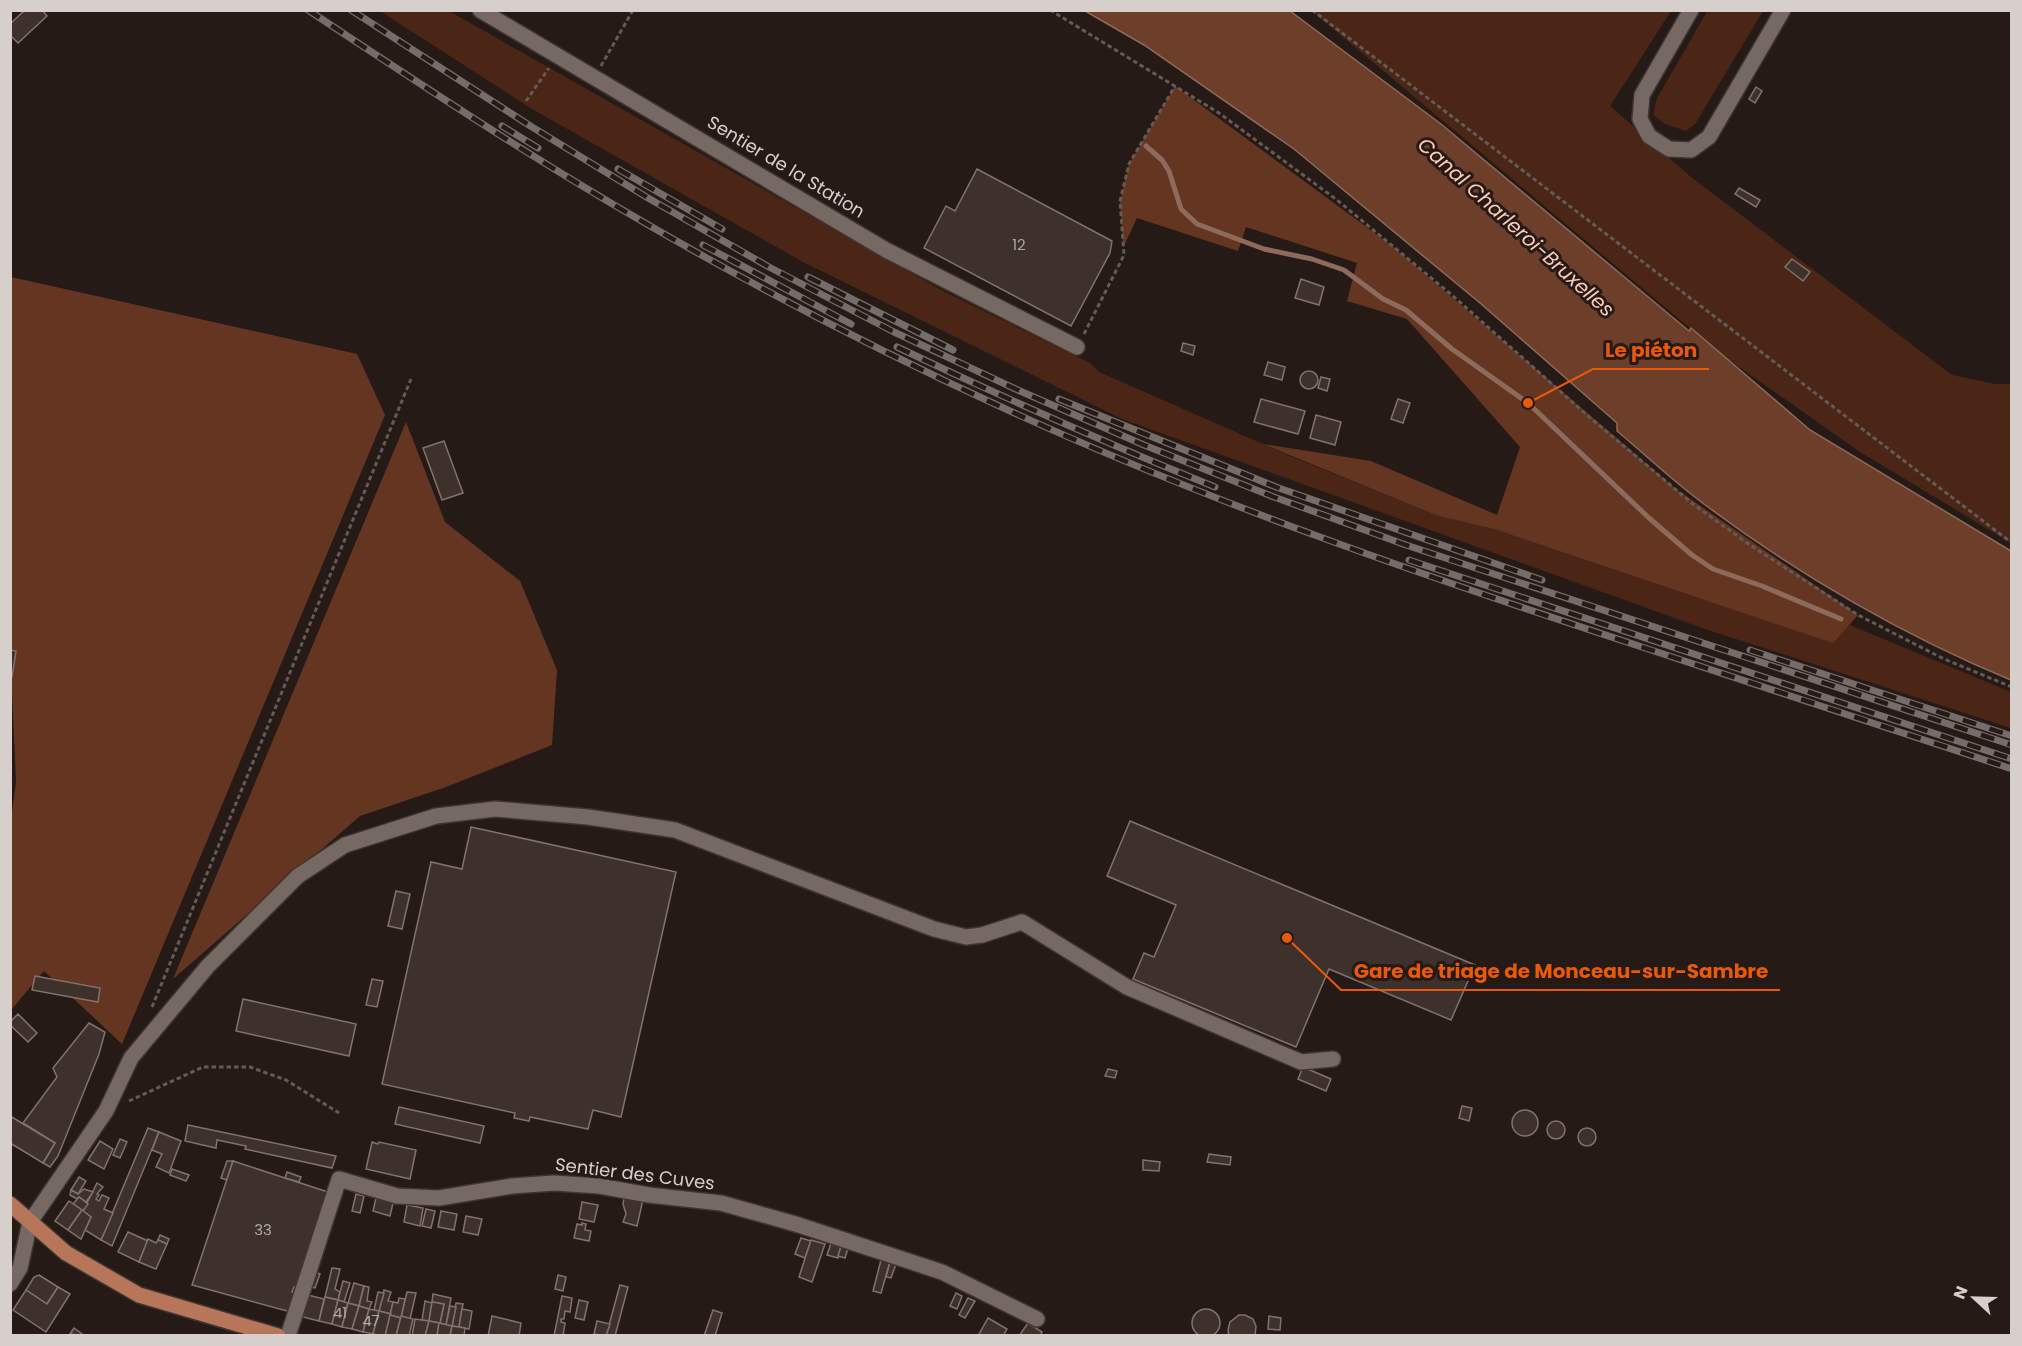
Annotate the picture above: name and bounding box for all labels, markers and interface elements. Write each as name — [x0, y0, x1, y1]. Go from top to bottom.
street label: Sentier de la Station — [703, 110, 870, 224]
water label: Canal Charleroi-Bruxelles — [1411, 131, 1621, 323]
house number: 12 — [1012, 234, 1026, 255]
callout: Le piéton — [1593, 331, 1709, 369]
text: Le piéton — [1605, 336, 1697, 364]
callout: Gare de triage de Monceau-sur-Sambre — [1341, 952, 1780, 990]
text: Gare de triage de Monceau-sur-Sambre — [1354, 957, 1768, 985]
street label: Sentier des Cuves — [554, 1151, 716, 1196]
house number: 33 — [254, 1219, 272, 1240]
north arrow — [1944, 1268, 2004, 1328]
text: N — [1948, 1283, 1973, 1302]
house number: 41 — [333, 1302, 347, 1323]
house number: 47 — [362, 1310, 380, 1331]

